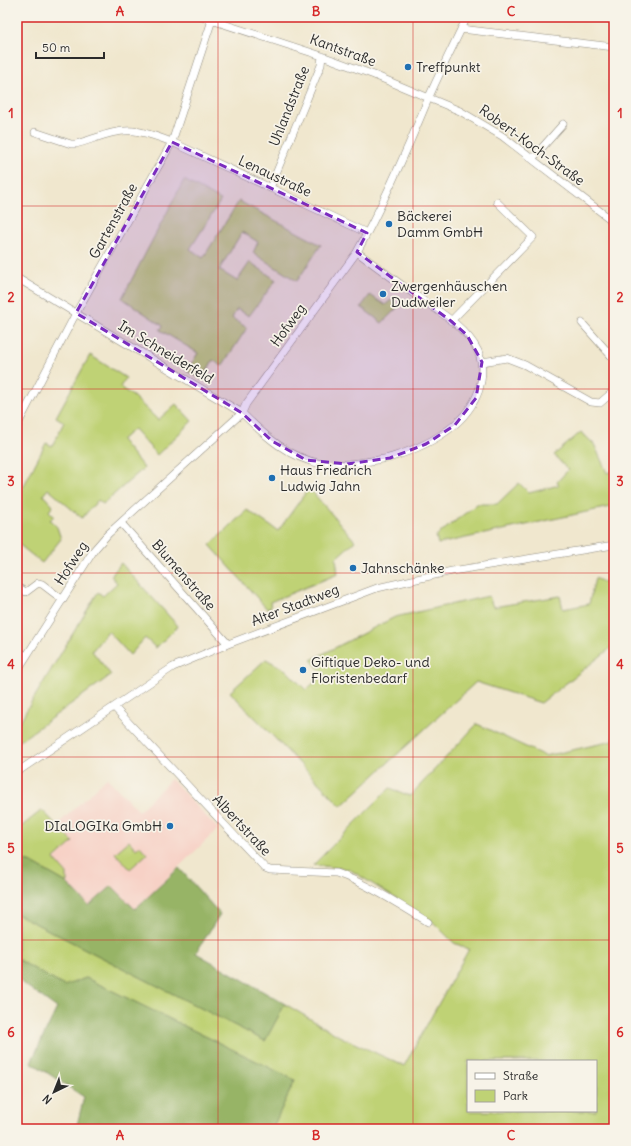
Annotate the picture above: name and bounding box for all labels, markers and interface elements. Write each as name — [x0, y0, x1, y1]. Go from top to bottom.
text: A — [116, 3, 125, 20]
text: B — [312, 3, 321, 20]
text: C — [507, 3, 516, 20]
street label: Kantstraße — [307, 30, 379, 70]
scale bar — [36, 34, 104, 60]
text: 50 m — [42, 40, 71, 55]
place label: Treffpunkt — [416, 58, 481, 76]
marker: Treffpunkt — [403, 62, 413, 72]
street label: Uhlandstraße — [265, 63, 313, 149]
street label: Robert-Koch-Straße — [476, 101, 588, 189]
text: 1 — [8, 105, 14, 122]
text: 1 — [617, 105, 623, 122]
street label: Lenaustraße — [236, 151, 314, 201]
street label: Gartenstraße — [85, 180, 141, 262]
place label: Bäckerei Damm GmbH — [397, 207, 483, 241]
marker: Bäckerei Damm GmbH — [384, 219, 394, 229]
place label: Zwergenhäuschen Dudweiler — [391, 277, 507, 311]
text: 2 — [7, 289, 15, 306]
marker: Zwergenhäuschen Dudweiler — [378, 289, 388, 299]
text: 2 — [616, 289, 624, 306]
street label: Hofweg — [266, 300, 310, 350]
street label: Im Schneiderfeld — [115, 316, 217, 388]
place label: Haus Friedrich Ludwig Jahn — [280, 461, 372, 495]
text: 3 — [7, 473, 15, 490]
marker: Haus Friedrich Ludwig Jahn — [267, 473, 277, 483]
text: 3 — [616, 473, 624, 490]
street label: Blumenstraße — [148, 536, 220, 614]
street label: Hofweg — [50, 538, 92, 588]
place label: Jahnschänke — [361, 559, 445, 577]
marker: Jahnschänke — [348, 563, 358, 573]
street label: Alter Stadtweg — [248, 580, 342, 630]
place label: Giftique Deko- und Floristenbedarf — [311, 653, 430, 687]
text: 4 — [7, 656, 15, 673]
text: 4 — [616, 656, 624, 673]
marker: Giftique Deko- und Floristenbedarf — [298, 665, 308, 675]
street label: Albertstraße — [209, 790, 275, 860]
place label: DIaLOGIKa GmbH — [44, 817, 162, 835]
marker: DIaLOGIKa GmbH — [165, 821, 175, 831]
text: 5 — [7, 840, 15, 857]
text: 5 — [616, 840, 624, 857]
text: 6 — [7, 1024, 15, 1041]
text: 6 — [616, 1024, 624, 1041]
legend — [467, 1060, 597, 1112]
text: Straße — [503, 1068, 538, 1083]
north arrow — [34, 1072, 74, 1112]
text: Park — [503, 1088, 528, 1103]
text: N — [40, 1092, 55, 1107]
text: A — [116, 1127, 125, 1144]
text: B — [312, 1127, 321, 1144]
text: C — [507, 1127, 516, 1144]

